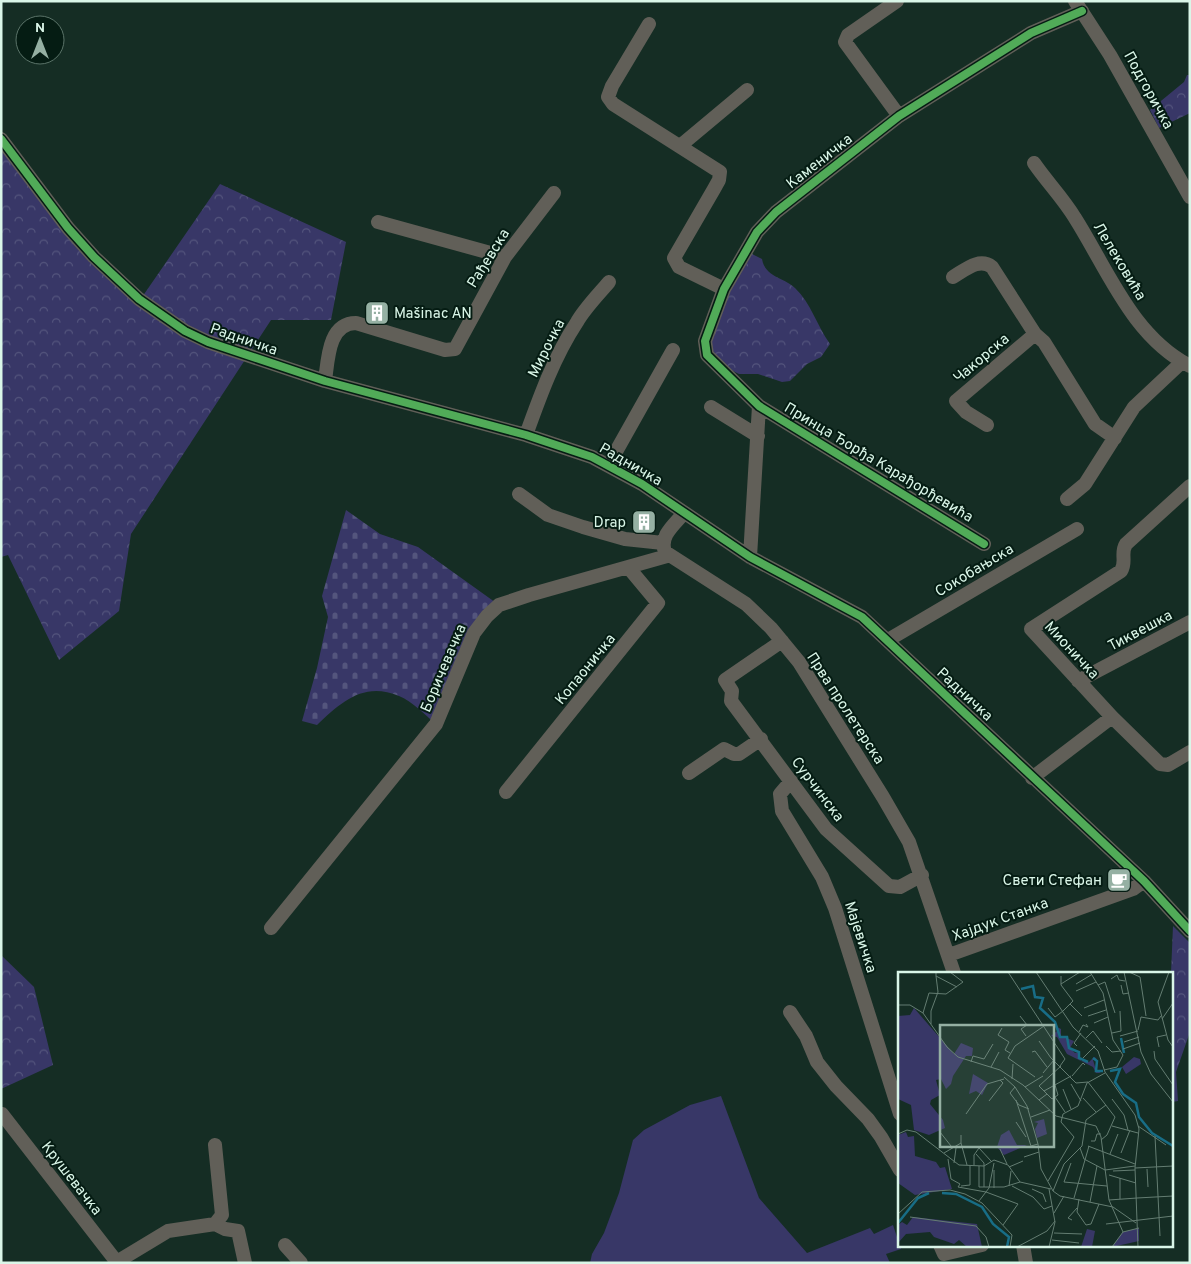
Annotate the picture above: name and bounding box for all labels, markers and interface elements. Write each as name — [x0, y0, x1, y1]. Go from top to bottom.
north arrow — [15, 15, 65, 65]
text: N — [35, 20, 45, 37]
street label: Подгоричка — [1118, 48, 1177, 133]
street label: Каменичка — [783, 130, 857, 194]
street label: Лелековића — [1088, 219, 1149, 304]
street label: Рађевска — [464, 226, 515, 292]
building icon: Mašinac AN — [364, 300, 390, 326]
place label: Mašinac AN — [394, 305, 472, 324]
street label: Мирочка — [525, 316, 570, 381]
street label: Радничка — [207, 320, 280, 361]
street label: Чакорска — [950, 330, 1014, 388]
street label: Принца Ђорђа Карађорђевића — [780, 399, 976, 527]
street label: Радничка — [595, 440, 665, 491]
building icon: Drap — [631, 509, 657, 535]
place label: Drap — [594, 514, 626, 533]
street label: Сокобањска — [932, 540, 1018, 602]
street label: Тиквешка — [1105, 606, 1176, 656]
street label: Мионичка — [1039, 618, 1103, 684]
street label: Боричевачка — [417, 622, 472, 716]
street label: Копаоничка — [552, 631, 621, 709]
street label: Прва пролетерска — [802, 649, 888, 768]
street label: Радничка — [932, 664, 996, 726]
street label: Сурчинска — [786, 754, 847, 826]
cafe icon: Свети Стефан — [1106, 867, 1132, 893]
place label: Свети Стефан — [1002, 872, 1102, 891]
street label: Хајдук Станка — [950, 894, 1051, 947]
street label: Мајевичка — [839, 899, 880, 976]
inset map — [898, 972, 1174, 1246]
street label: Крушевачка — [36, 1138, 105, 1220]

